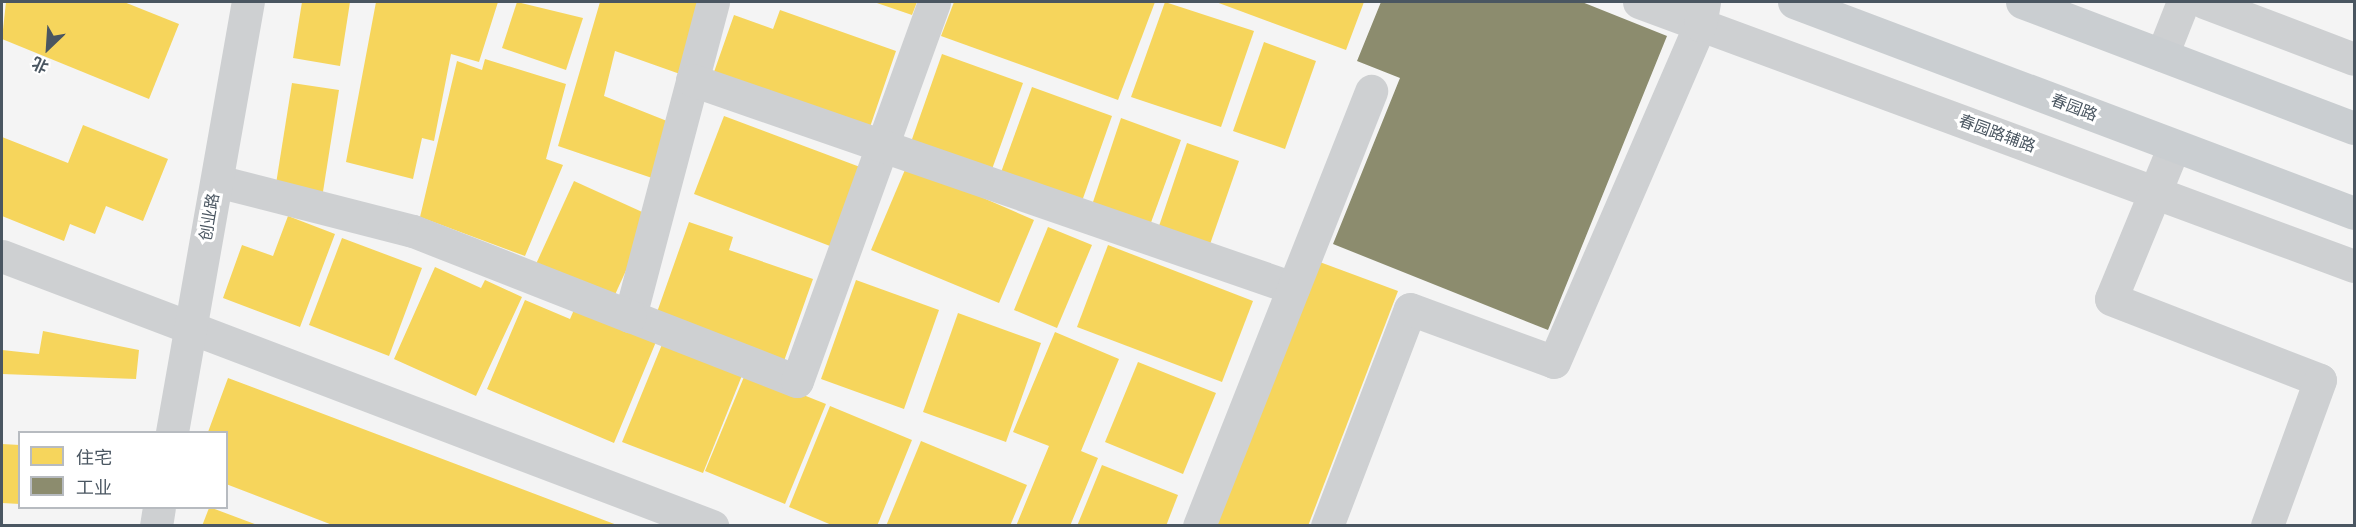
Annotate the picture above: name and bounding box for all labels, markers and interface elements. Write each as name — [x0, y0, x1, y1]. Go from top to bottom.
north arrow — [18, 18, 78, 78]
text: 北 — [29, 53, 51, 77]
street label: 春园路 — [2048, 90, 2100, 126]
street label: 春园路辅路 — [1956, 111, 2038, 157]
street label: 创业路 — [196, 192, 224, 242]
legend — [18, 431, 228, 509]
text: 住宅 — [76, 447, 112, 468]
text: 工业 — [76, 477, 112, 498]

